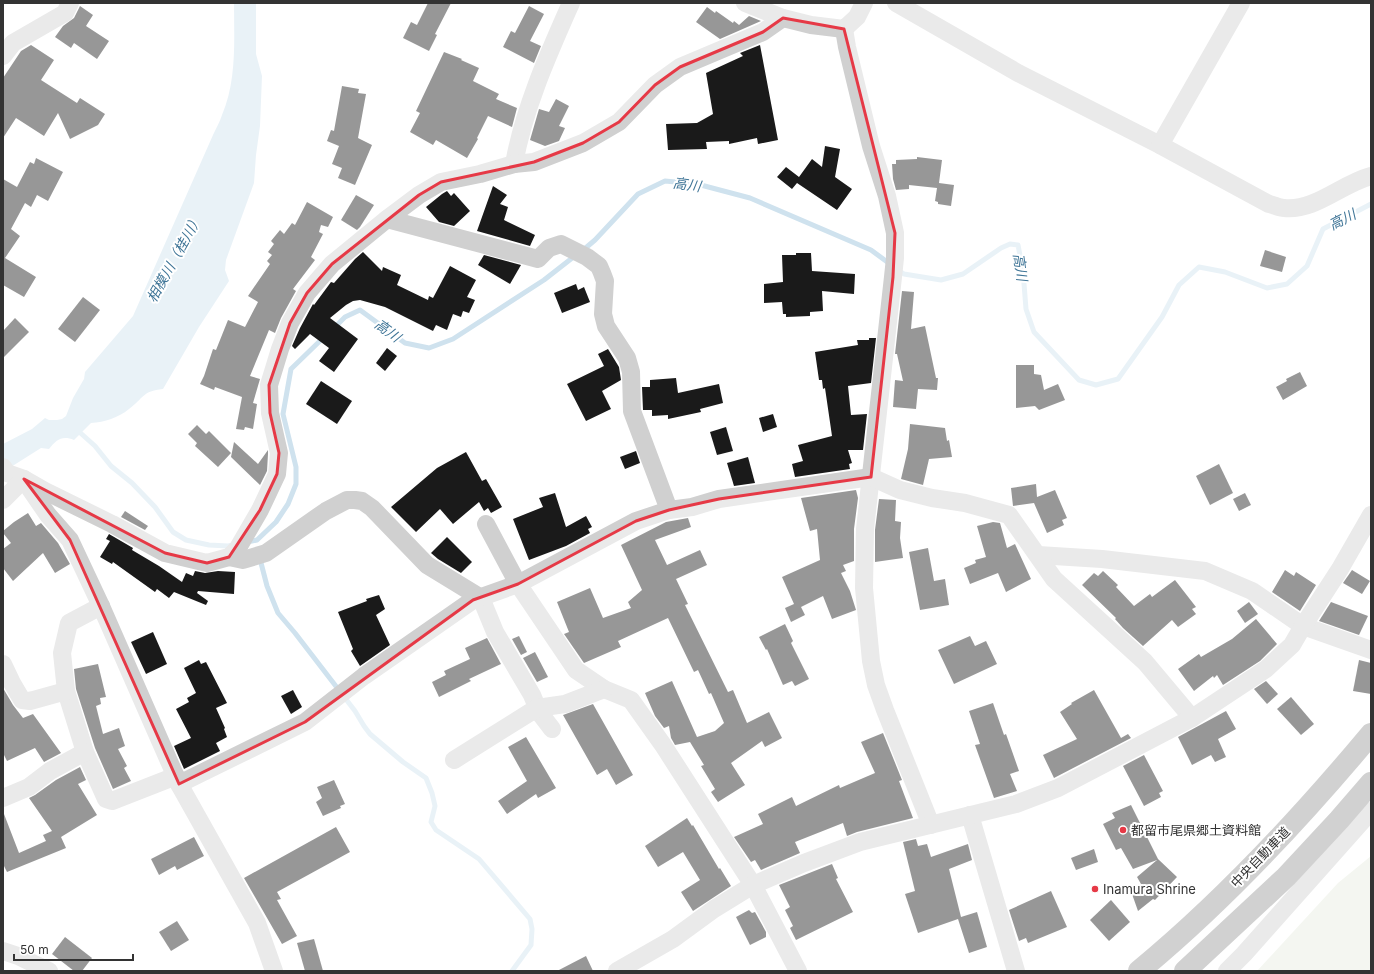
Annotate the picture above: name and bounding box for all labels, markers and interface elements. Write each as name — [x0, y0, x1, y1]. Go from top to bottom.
water label: 高川 — [672, 174, 704, 195]
water label: 高川 — [1326, 204, 1360, 233]
water label: 相模川（桂川） — [143, 211, 205, 305]
water label: 高川 — [1011, 252, 1032, 284]
water label: 高川 — [372, 315, 406, 346]
place label: 都留市尾県郷土資料館 — [1131, 822, 1261, 838]
street label: 中央自動車道 — [1227, 823, 1293, 891]
marker: 都留市尾県郷土資料館 — [1118, 825, 1128, 835]
place label: Inamura Shrine — [1103, 881, 1196, 897]
marker: Inamura Shrine — [1090, 884, 1100, 894]
scale bar — [14, 936, 133, 962]
text: 50 m — [20, 942, 49, 957]

